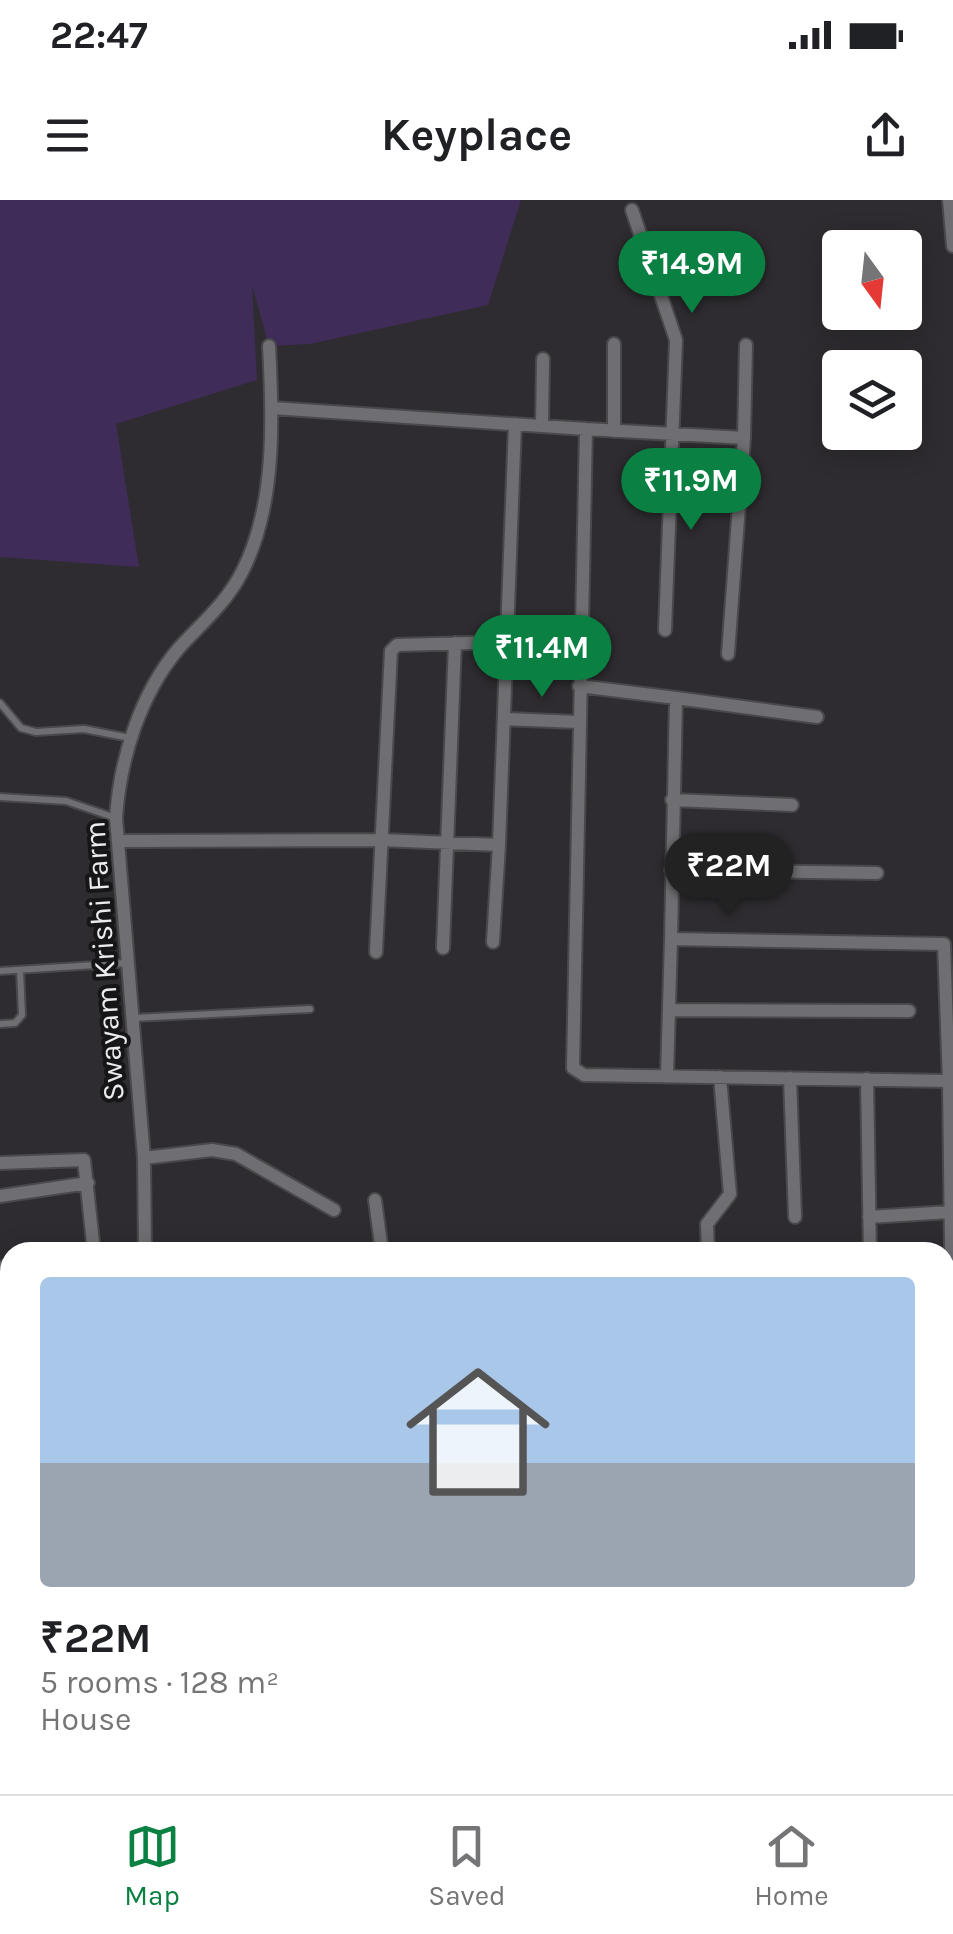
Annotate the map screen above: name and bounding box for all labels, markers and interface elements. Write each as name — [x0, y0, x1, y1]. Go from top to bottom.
text: 22:47 — [50, 13, 148, 58]
icon: menu — [40, 108, 95, 163]
icon: share — [858, 108, 913, 163]
text: Keyplace — [381, 109, 572, 161]
north arrow — [822, 230, 922, 330]
map controls — [822, 230, 922, 450]
pin: ₹14.9M — [611, 231, 773, 316]
text: ₹14.9M — [640, 245, 744, 282]
button: layers — [822, 350, 922, 450]
pin: ₹11.9M — [610, 448, 772, 533]
text: ₹11.9M — [643, 462, 739, 499]
pin: ₹11.4M — [461, 615, 623, 700]
text: ₹11.4M — [494, 629, 590, 666]
street label: Swayam Krishi Farm — [76, 820, 132, 1102]
pin: ₹22M — [670, 833, 788, 918]
text: ₹22M — [686, 847, 772, 884]
icon: home — [388, 1342, 568, 1522]
text: ₹22M — [40, 1613, 152, 1663]
text: 5 rooms · 128 m² — [40, 1664, 279, 1701]
text: House — [40, 1701, 132, 1738]
tab: Map — [124, 1819, 180, 1912]
tab: Saved — [428, 1819, 506, 1912]
tab: Home — [754, 1819, 829, 1912]

